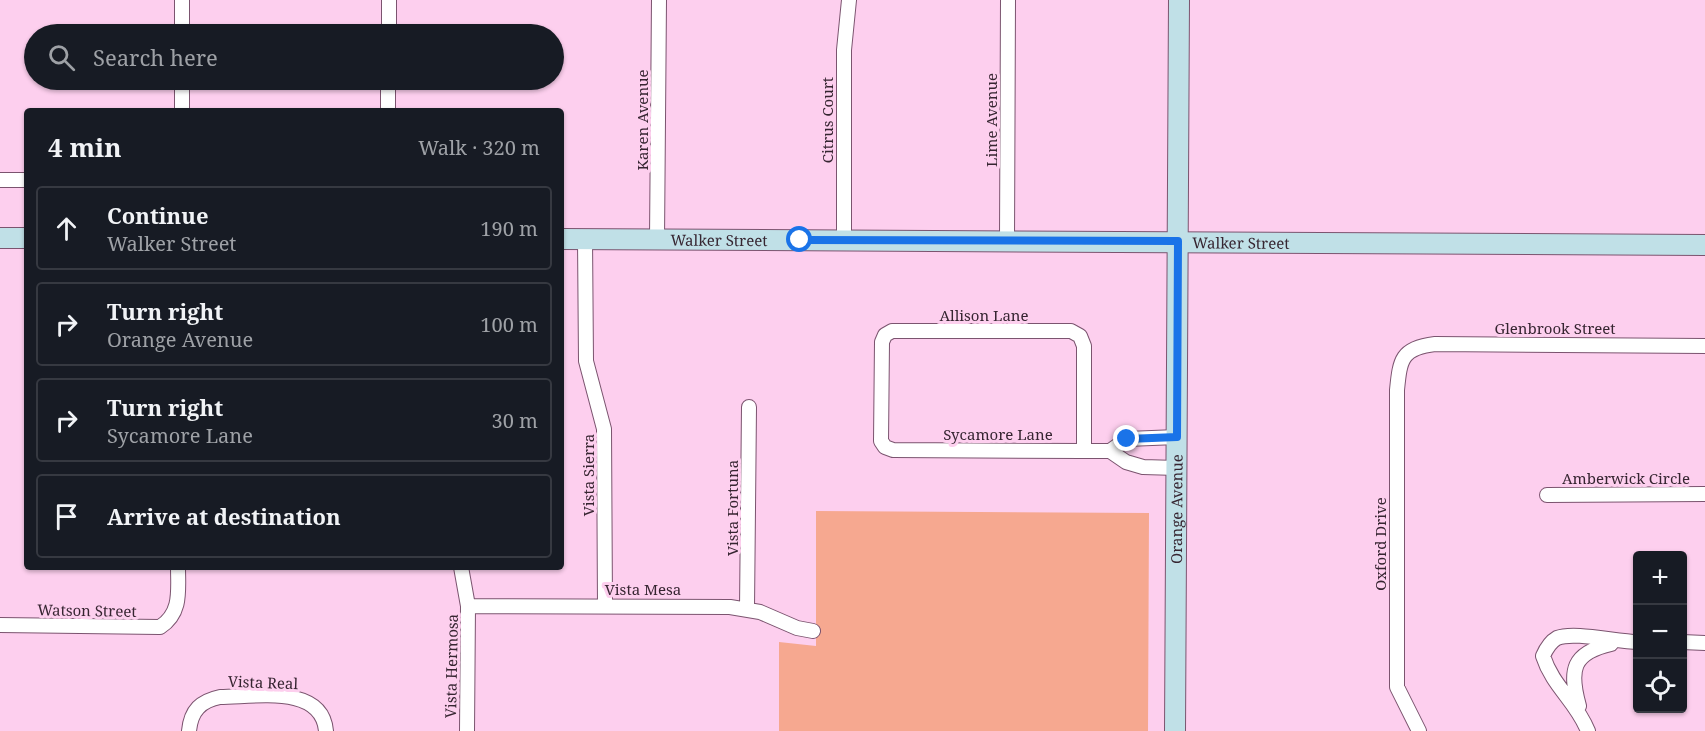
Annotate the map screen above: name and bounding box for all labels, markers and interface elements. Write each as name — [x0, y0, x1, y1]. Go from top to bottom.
search box — [24, 24, 564, 90]
icon: search — [45, 41, 78, 74]
text: Search here — [93, 42, 218, 72]
street label: Karen Avenue — [632, 69, 652, 171]
street label: Lime Avenue — [981, 73, 1001, 167]
street label: Citrus Court — [817, 77, 837, 163]
text: 4 min — [48, 129, 122, 165]
text: Walk · 320 m — [418, 134, 540, 161]
text: Continue — [107, 200, 209, 230]
icon: ahead — [50, 212, 83, 245]
text: 190 m — [480, 215, 538, 242]
route start — [786, 226, 812, 252]
text: Walker Street — [107, 230, 236, 257]
street label: Walker Street — [670, 230, 768, 250]
street label: Walker Street — [1192, 232, 1290, 253]
text: Turn right — [107, 296, 223, 326]
street label: Allison Lane — [939, 305, 1029, 325]
icon: right — [50, 308, 83, 341]
text: 100 m — [480, 311, 538, 338]
street label: Glenbrook Street — [1494, 318, 1616, 338]
text: Orange Avenue — [107, 326, 253, 353]
text: Turn right — [107, 392, 223, 422]
icon: right — [50, 404, 83, 437]
text: 30 m — [492, 407, 538, 434]
text: Sycamore Lane — [107, 422, 253, 449]
street label: Sycamore Lane — [943, 424, 1053, 444]
route end — [1113, 425, 1139, 451]
street label: Vista Sierra — [578, 434, 598, 516]
street label: Orange Avenue — [1166, 454, 1187, 564]
street label: Vista Fortuna — [722, 460, 742, 556]
street label: Amberwick Circle — [1562, 468, 1690, 488]
street label: Oxford Drive — [1370, 497, 1390, 591]
icon: arrive — [50, 500, 83, 533]
text: Arrive at destination — [107, 501, 341, 531]
map controls — [1633, 551, 1687, 713]
button: + — [1633, 551, 1687, 605]
street label: Vista Mesa — [605, 579, 681, 599]
street label: Watson Street — [37, 599, 137, 621]
button: − — [1633, 605, 1687, 659]
street label: Vista Hermosa — [440, 614, 462, 718]
button: locate — [1633, 659, 1687, 713]
street label: Vista Real — [228, 671, 299, 693]

